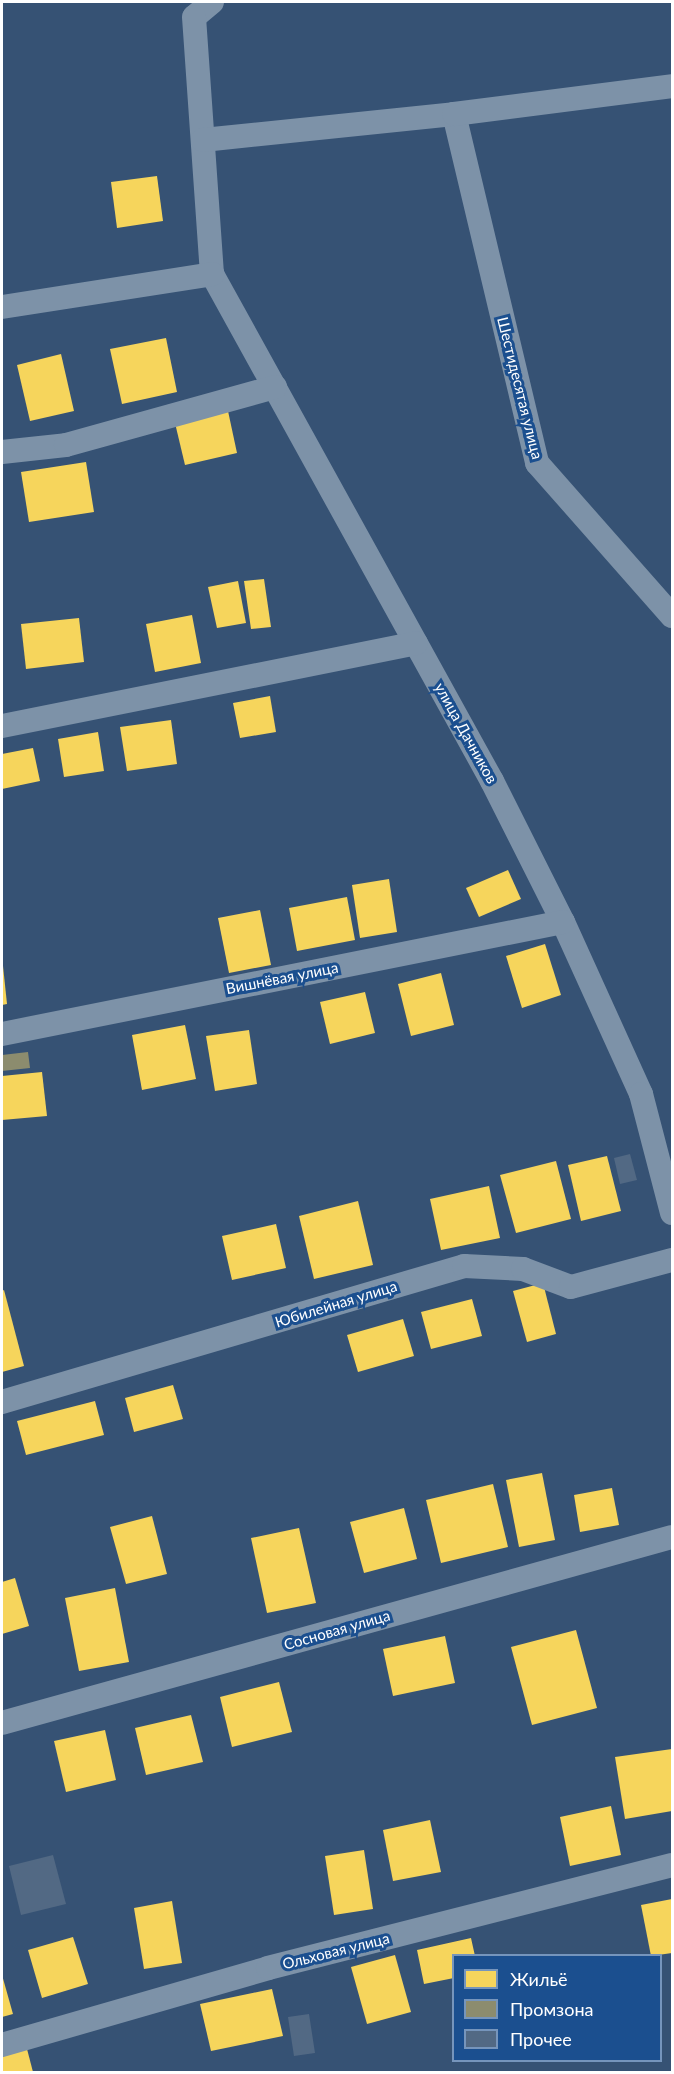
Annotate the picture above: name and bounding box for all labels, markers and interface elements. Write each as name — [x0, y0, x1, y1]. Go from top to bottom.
street label: Шестидесятая улица — [494, 315, 546, 461]
street label: улица Дачников — [431, 680, 501, 786]
street label: Вишнёвая улица — [224, 958, 340, 998]
street label: Юбилейная улица — [273, 1277, 399, 1331]
street label: Сосновая улица — [282, 1606, 392, 1654]
street label: Ольховая улица — [281, 1929, 391, 1973]
legend — [452, 1954, 662, 2062]
text: Жильё — [510, 1968, 568, 1990]
text: Промзона — [510, 1998, 593, 2020]
text: Прочее — [510, 2028, 572, 2050]

